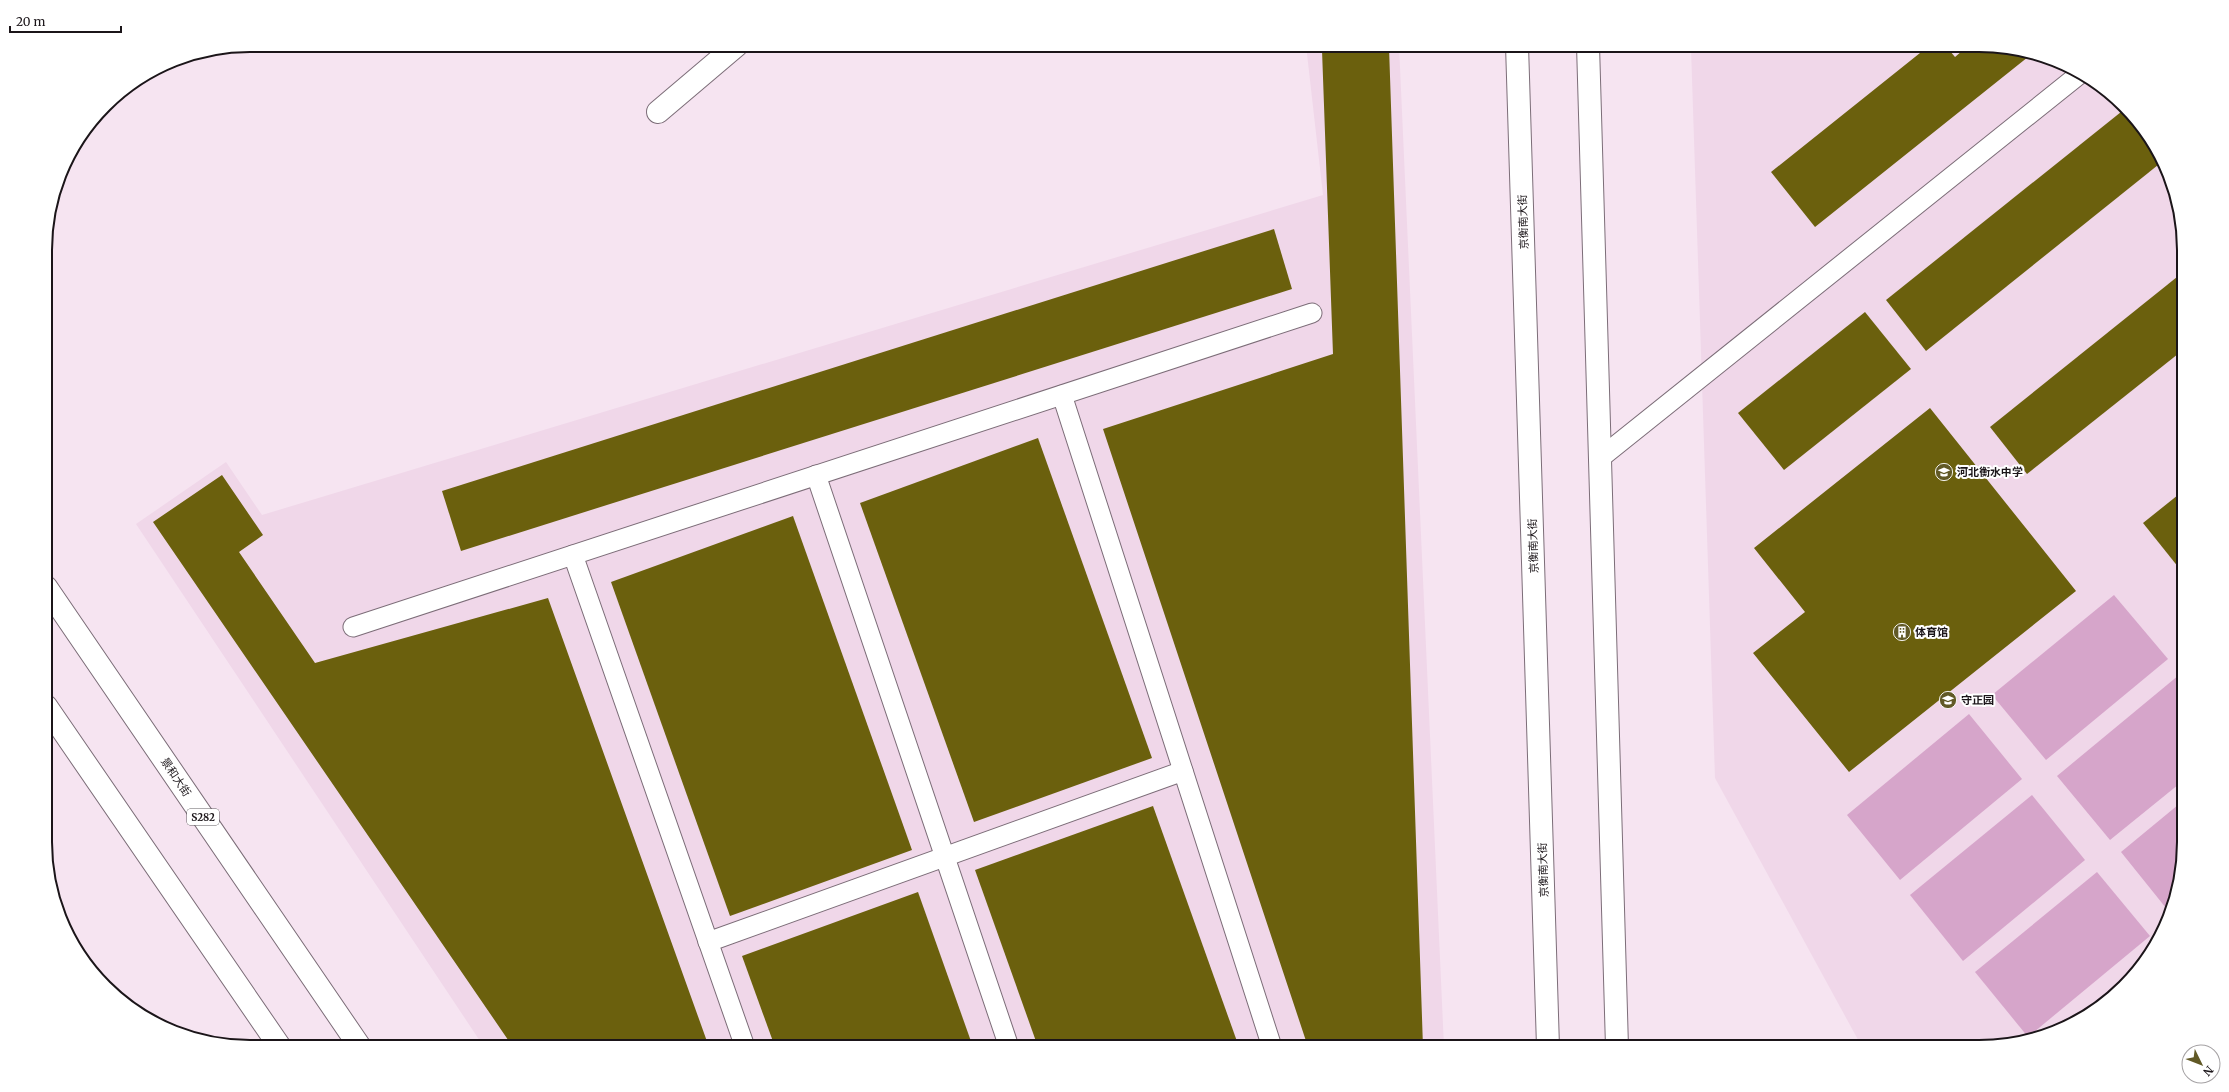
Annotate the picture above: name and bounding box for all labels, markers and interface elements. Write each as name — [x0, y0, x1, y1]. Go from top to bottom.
scale bar — [10, 8, 121, 34]
text: 20 m — [16, 14, 45, 29]
street label: 京衡南大街 — [1515, 194, 1531, 250]
school or university icon: 河北衡水中学 — [1934, 462, 1954, 482]
place label: 河北衡水中学 — [1957, 465, 2023, 479]
street label: 京衡南大街 — [1525, 518, 1541, 574]
building icon: 体育馆 — [1892, 622, 1912, 642]
place label: 体育馆 — [1915, 625, 1948, 639]
school or university icon: 守正园 — [1938, 690, 1958, 710]
place label: 守正园 — [1961, 693, 1994, 707]
street label: 景和大街 — [158, 755, 194, 799]
road number: S282 — [187, 809, 219, 825]
street label: 京衡南大街 — [1535, 842, 1551, 898]
north arrow — [2181, 1044, 2221, 1084]
text: N — [2200, 1063, 2216, 1079]

